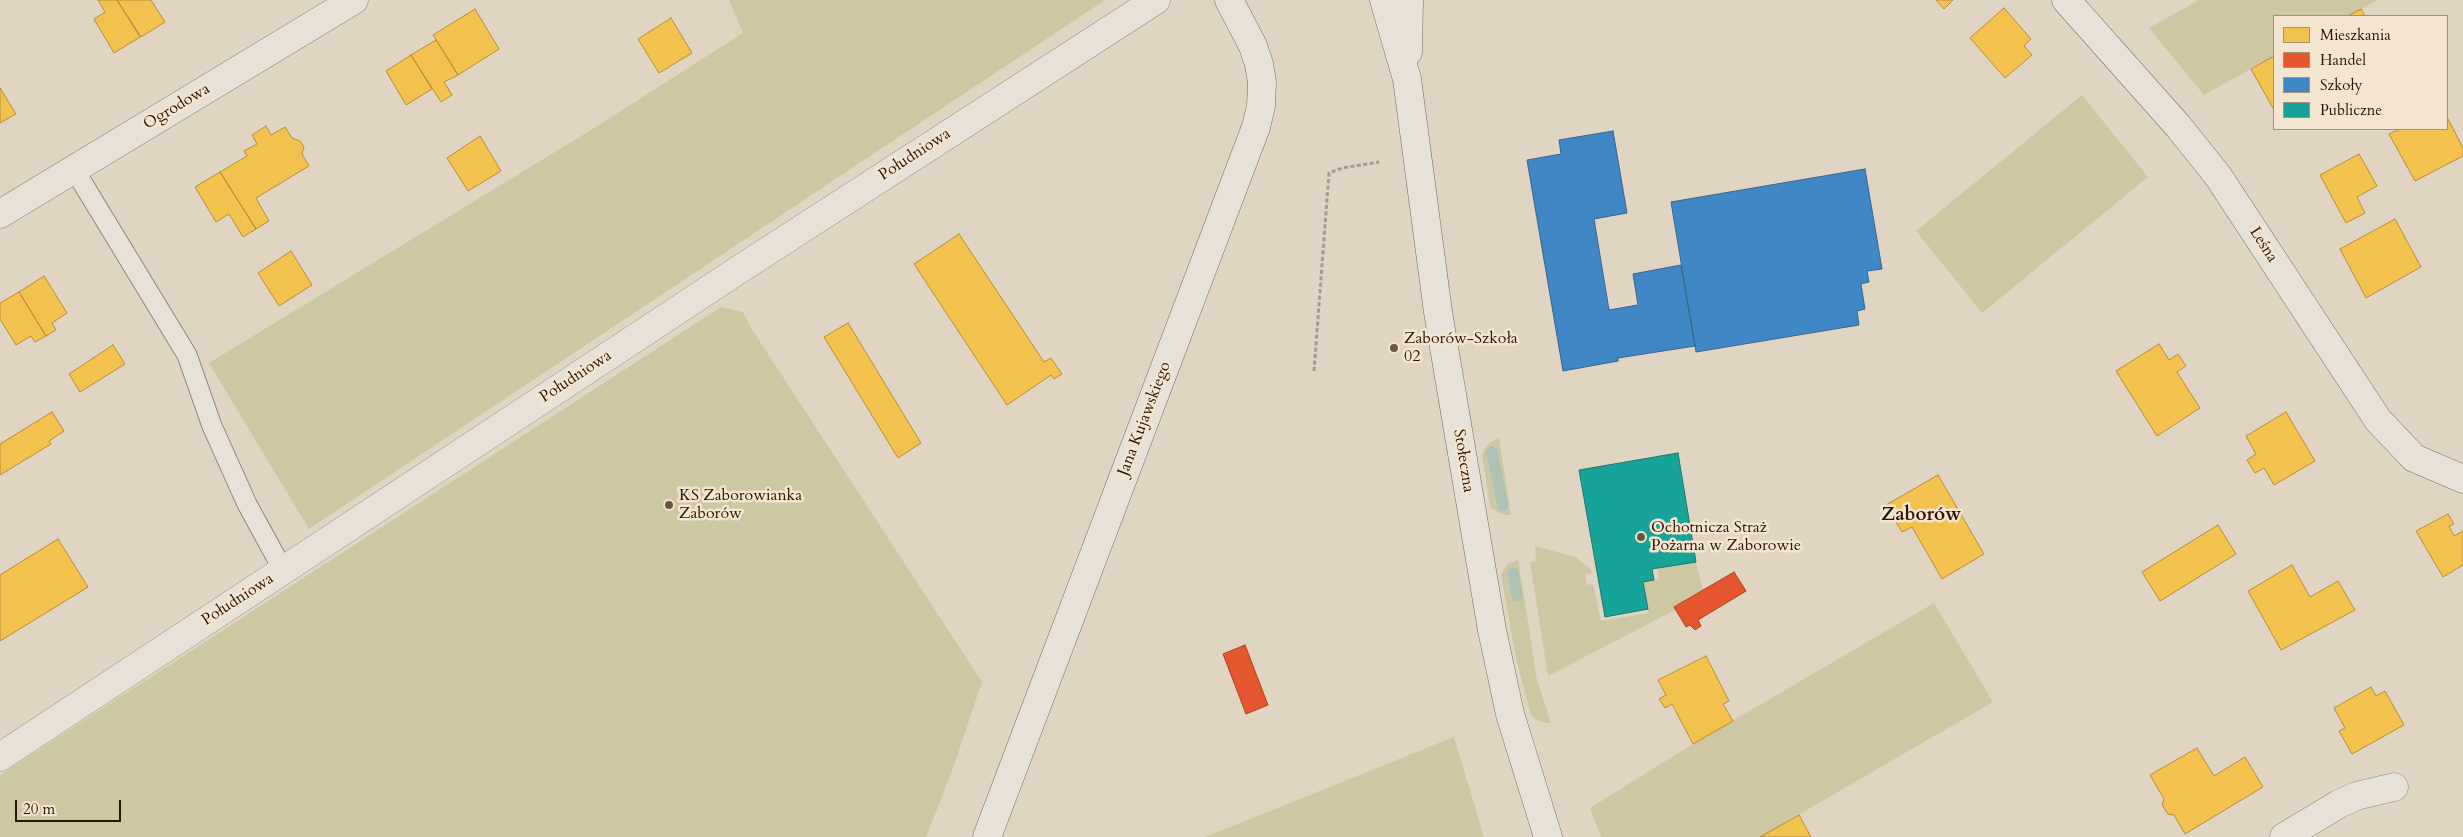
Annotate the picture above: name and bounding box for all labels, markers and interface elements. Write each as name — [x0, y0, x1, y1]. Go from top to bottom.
legend — [2273, 15, 2448, 130]
text: Mieszkania — [2320, 25, 2391, 45]
text: Handel — [2320, 50, 2366, 70]
text: Szkoły — [2320, 75, 2362, 95]
street label: Ogrodowa — [140, 80, 214, 134]
text: Publiczne — [2320, 100, 2382, 120]
street label: Południowa — [875, 125, 955, 185]
street label: Leśna — [2245, 224, 2281, 266]
place label: Zaborów-Szkoła 02 — [1404, 329, 1518, 367]
marker: Zaborów-Szkoła 02 — [1388, 342, 1400, 354]
street label: Południowa — [536, 347, 616, 407]
street label: Jana Kujawskiego — [1114, 359, 1176, 479]
street label: Stołeczna — [1449, 428, 1477, 494]
place label: KS Zaborowianka Zaborów — [679, 486, 802, 524]
marker: KS Zaborowianka Zaborów — [663, 499, 675, 511]
district label: Zaborów — [1881, 505, 1961, 527]
place label: Ochotnicza Straż Pożarna w Zaborowie — [1651, 518, 1801, 556]
marker: Ochotnicza Straż Pożarna w Zaborowie — [1635, 531, 1647, 543]
street label: Południowa — [198, 570, 278, 630]
scale bar — [18, 790, 124, 822]
text: 20 m — [23, 799, 55, 819]

